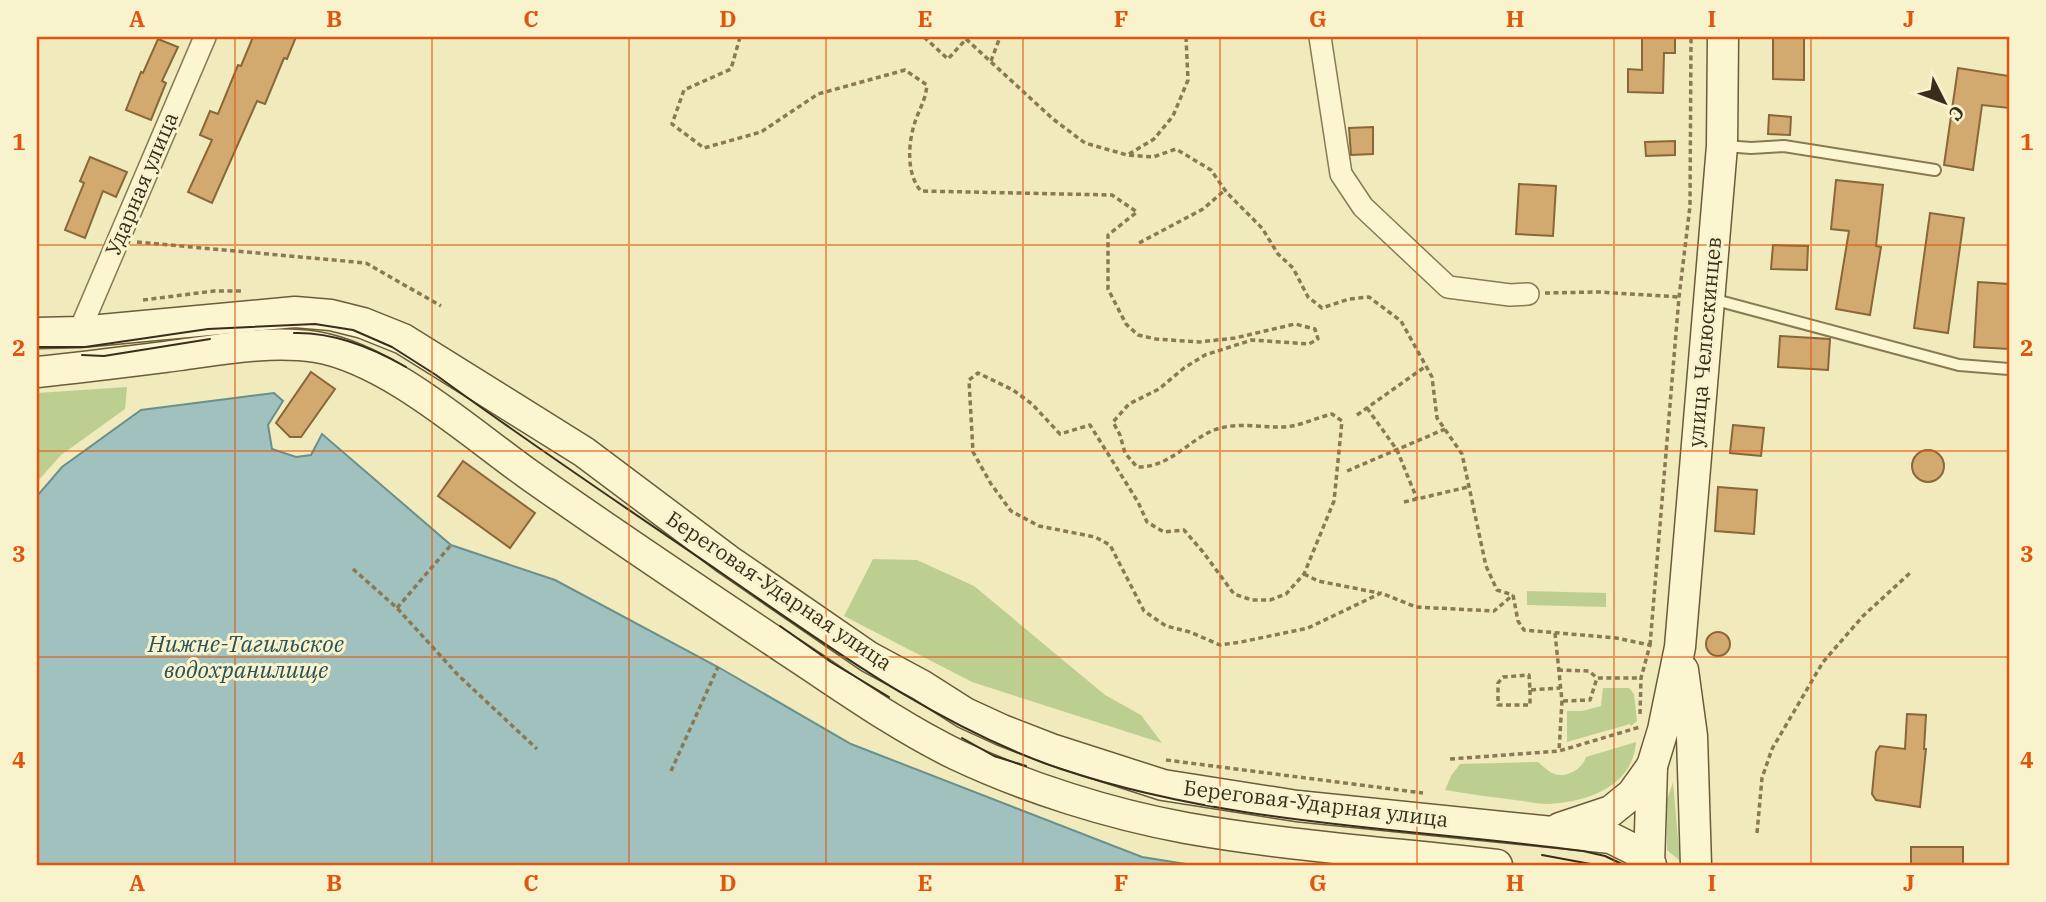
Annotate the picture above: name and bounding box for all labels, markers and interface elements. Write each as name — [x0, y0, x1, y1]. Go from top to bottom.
text: A — [129, 3, 145, 33]
text: B — [326, 3, 342, 33]
text: C — [523, 3, 539, 33]
text: D — [719, 3, 737, 33]
text: E — [917, 3, 933, 33]
text: F — [1114, 3, 1128, 33]
text: G — [1309, 3, 1327, 33]
text: H — [1506, 3, 1524, 33]
text: I — [1708, 3, 1716, 33]
text: J — [1903, 3, 1915, 33]
north arrow — [1910, 66, 1980, 136]
text: С — [1943, 101, 1970, 126]
street label: Ударная улица — [98, 108, 184, 260]
text: 1 — [12, 126, 26, 156]
text: 1 — [2020, 126, 2034, 156]
street label: улица Челюскинцев — [1681, 236, 1727, 448]
text: 2 — [12, 332, 26, 362]
text: 2 — [2020, 332, 2034, 362]
street label: Береговая-Ударная улица — [661, 504, 898, 676]
text: 3 — [12, 538, 26, 568]
text: 3 — [2020, 538, 2034, 568]
water label: Нижне-Тагильское водохранилище — [147, 628, 344, 684]
text: 4 — [12, 744, 26, 774]
text: 4 — [2020, 744, 2034, 774]
street label: Береговая-Ударная улица — [1182, 773, 1450, 833]
text: A — [129, 867, 145, 897]
text: B — [326, 867, 342, 897]
text: C — [523, 867, 539, 897]
text: D — [719, 867, 737, 897]
text: E — [917, 867, 933, 897]
text: F — [1114, 867, 1128, 897]
text: G — [1309, 867, 1327, 897]
text: H — [1506, 867, 1524, 897]
text: I — [1708, 867, 1716, 897]
text: J — [1903, 867, 1915, 897]

